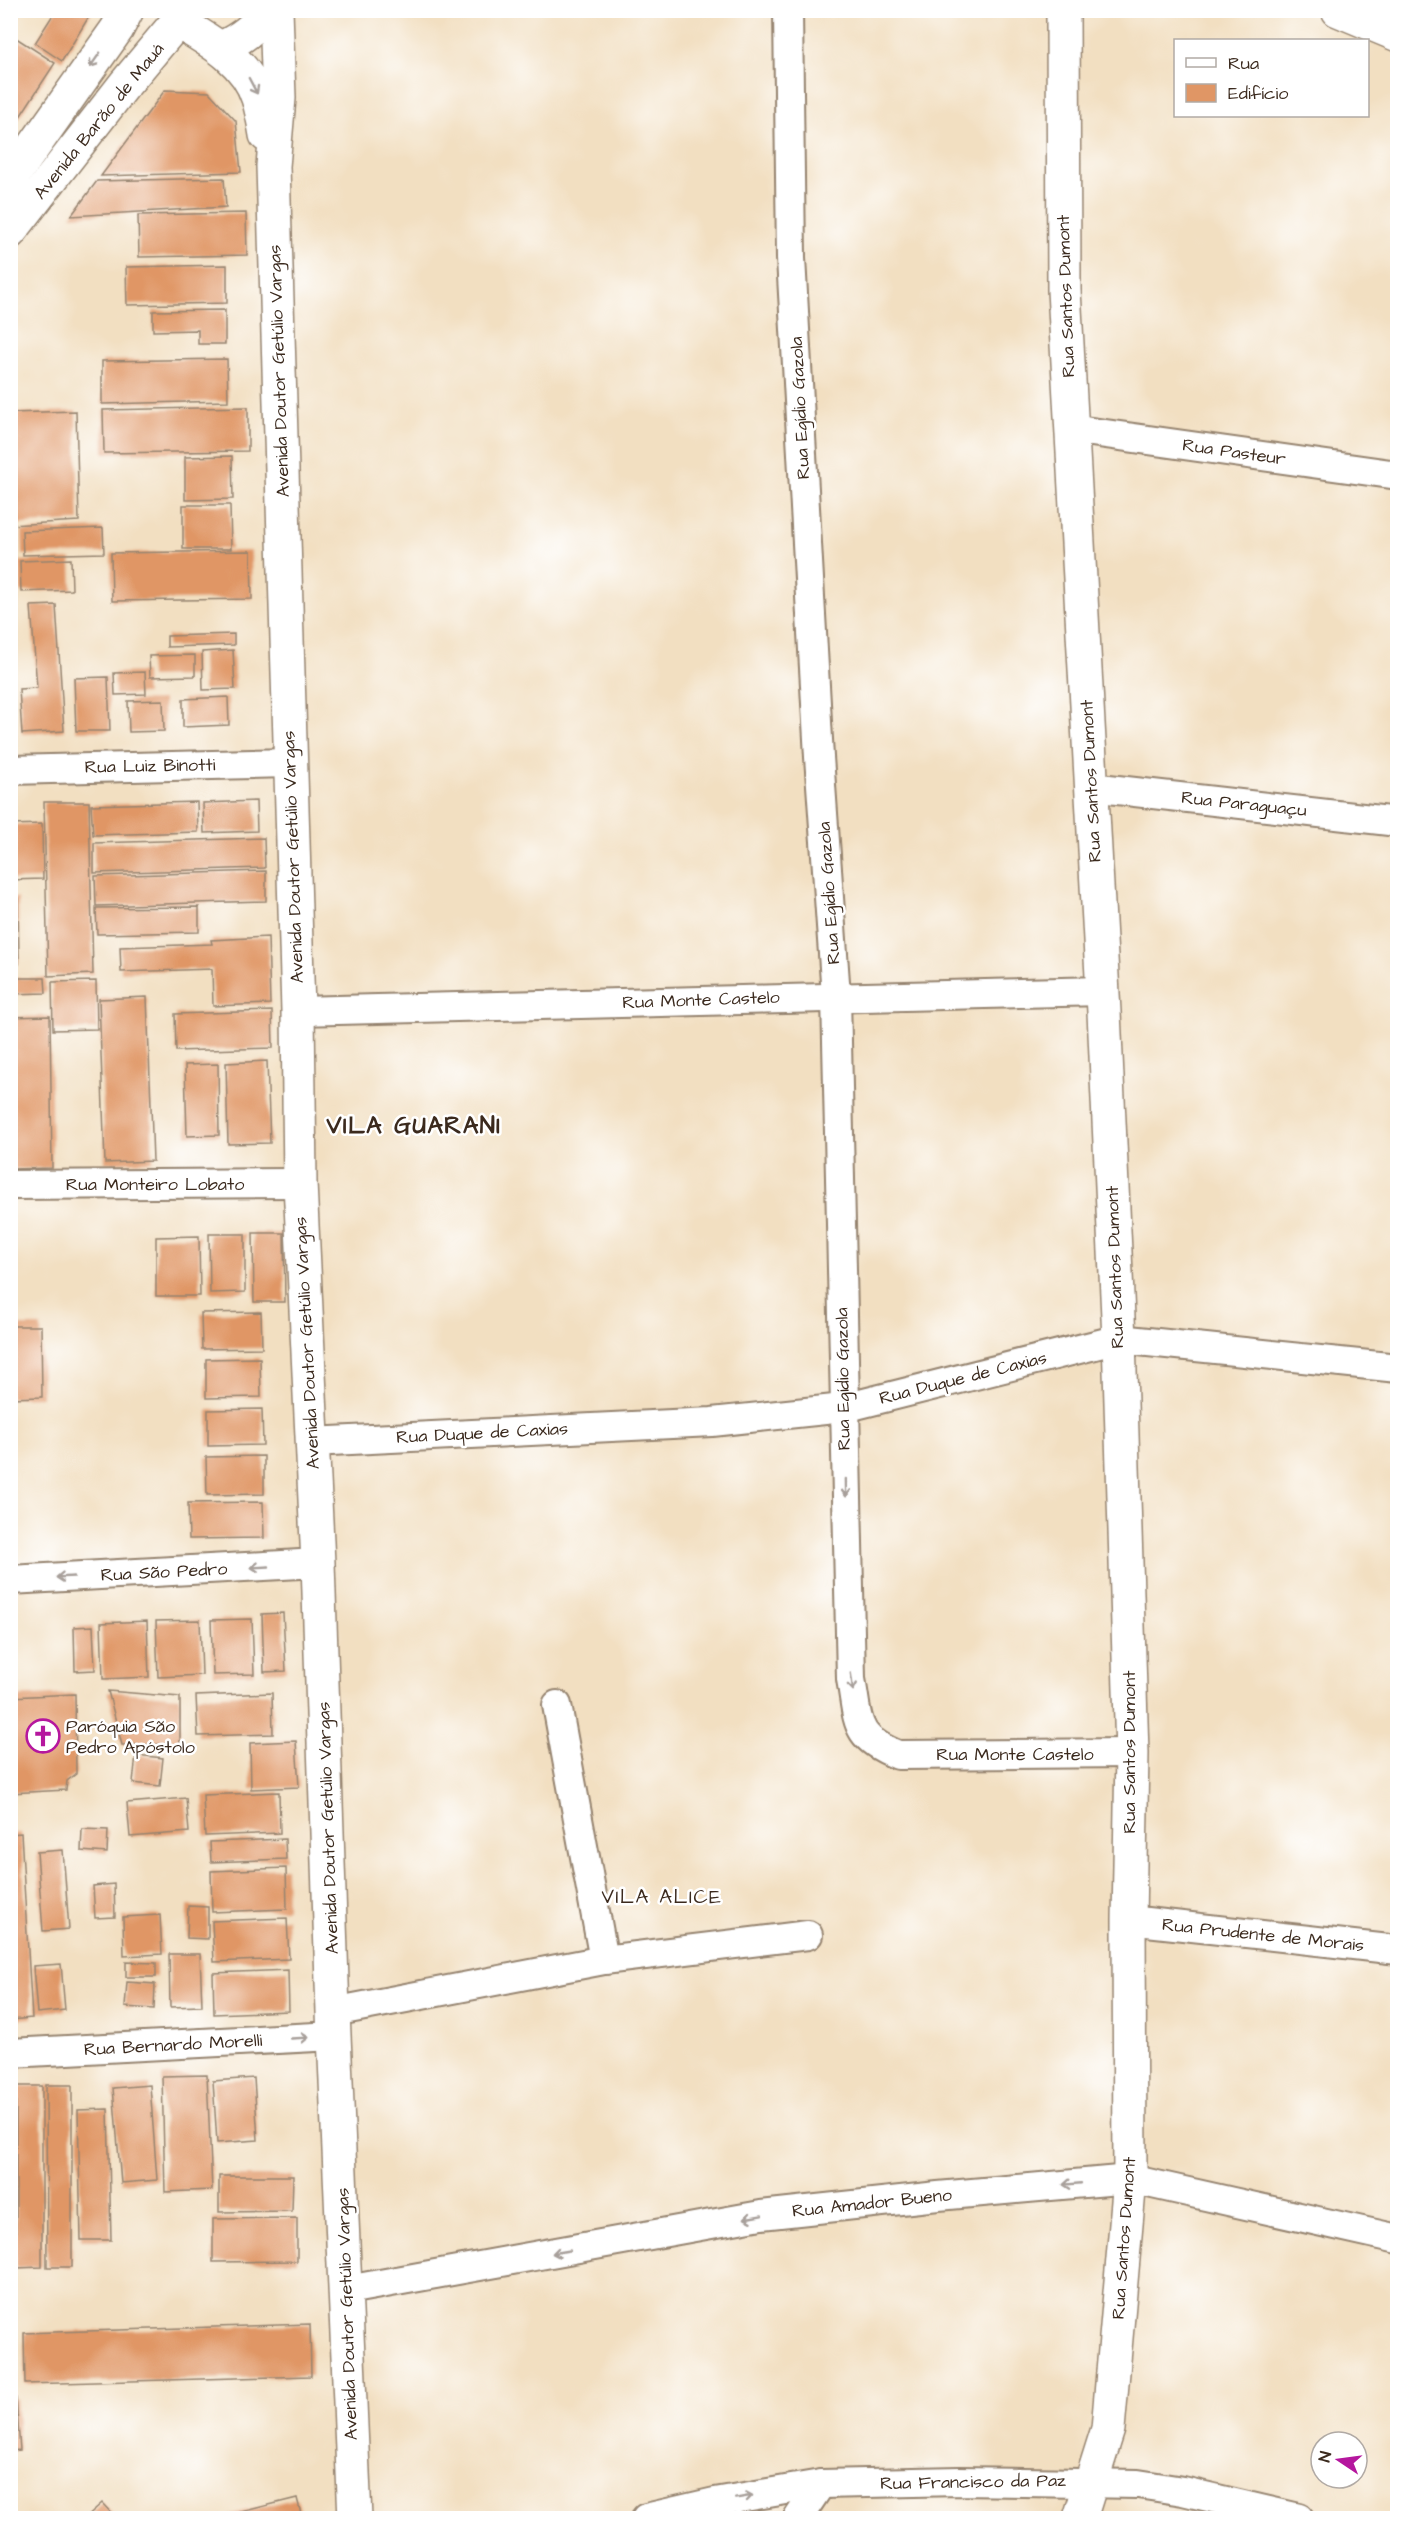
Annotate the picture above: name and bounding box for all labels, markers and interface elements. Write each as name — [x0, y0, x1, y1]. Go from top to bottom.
street label: Avenida Barão de Mauá — [28, 37, 170, 205]
legend — [1174, 39, 1369, 117]
one-way arrow — [89, 51, 101, 67]
text: Rua — [1228, 51, 1259, 76]
one-way arrow — [248, 77, 259, 95]
text: Edifício — [1228, 81, 1288, 106]
street label: Rua Santos Dumont — [1051, 213, 1081, 378]
street label: Avenida Doutor Getúlio Vargas — [262, 244, 297, 498]
street label: Rua Egídio Gazola — [784, 336, 817, 480]
street label: Rua Pasteur — [1181, 432, 1287, 472]
street label: Rua Santos Dumont — [1074, 698, 1108, 863]
street label: Avenida Doutor Getúlio Vargas — [276, 730, 311, 984]
street label: Rua Luiz Binotti — [84, 752, 216, 780]
street label: Rua Paraguaçu — [1180, 785, 1308, 824]
street label: Rua Egídio Gazola — [812, 821, 847, 965]
street label: Rua Monte Castelo — [622, 985, 780, 1015]
district label: VILA GUARANI — [326, 1109, 501, 1143]
street label: Rua Monteiro Lobato — [66, 1172, 244, 1197]
street label: Rua Santos Dumont — [1100, 1184, 1130, 1349]
street label: Avenida Doutor Getúlio Vargas — [288, 1216, 327, 1470]
street label: Rua Egídio Gazola — [829, 1307, 858, 1451]
street label: Rua Duque de Caxias — [877, 1345, 1049, 1411]
street label: Rua Duque de Caxias — [395, 1416, 569, 1450]
one-way arrow — [840, 1477, 851, 1497]
street label: Rua São Pedro — [100, 1556, 228, 1588]
one-way arrow — [250, 1561, 270, 1572]
one-way arrow — [56, 1572, 76, 1583]
street label: Rua Santos Dumont — [1117, 1670, 1142, 1833]
one-way arrow — [847, 1672, 858, 1692]
street label: Avenida Doutor Getúlio Vargas — [311, 1701, 346, 1955]
place label: Paróquia São Pedro Apóstolo — [66, 1714, 195, 1760]
church icon: Paróquia São Pedro Apóstolo — [25, 1718, 61, 1754]
street label: Rua Monte Castelo — [936, 1742, 1094, 1767]
district label: VILA ALICE — [602, 1883, 722, 1911]
street label: Rua Prudente de Morais — [1161, 1912, 1365, 1958]
street label: Rua Bernardo Morelli — [83, 2028, 263, 2062]
one-way arrow — [289, 2032, 309, 2043]
street label: Rua Santos Dumont — [1106, 2155, 1142, 2320]
one-way arrow — [1063, 2179, 1083, 2190]
street label: Rua Amador Bueno — [791, 2182, 953, 2224]
street label: Avenida Doutor Getúlio Vargas — [330, 2187, 365, 2441]
one-way arrow — [744, 2212, 763, 2223]
one-way arrow — [552, 2246, 571, 2257]
north arrow — [1309, 2430, 1369, 2490]
text: N — [1314, 2449, 1337, 2464]
street label: Rua Francisco da Paz — [880, 2468, 1066, 2496]
one-way arrow — [733, 2492, 753, 2503]

